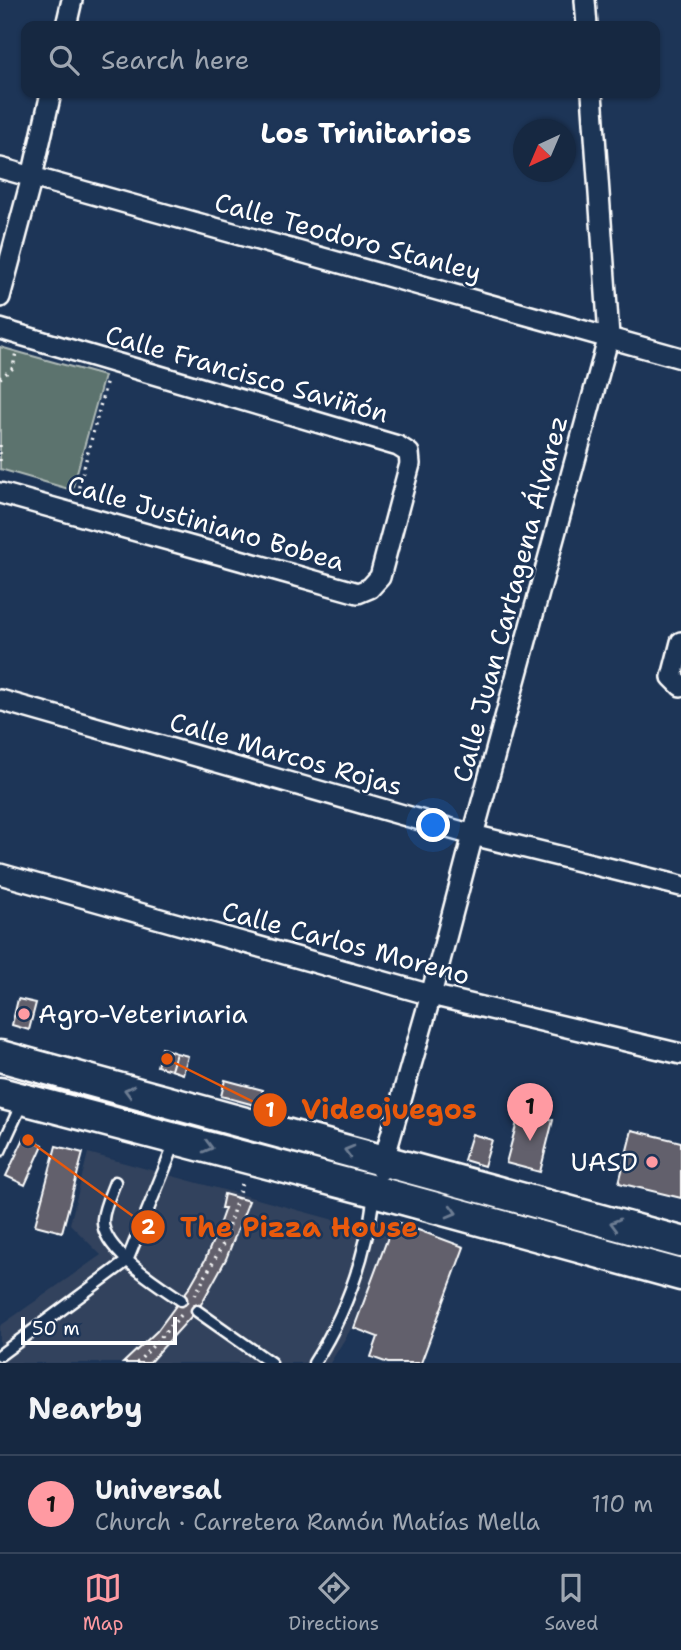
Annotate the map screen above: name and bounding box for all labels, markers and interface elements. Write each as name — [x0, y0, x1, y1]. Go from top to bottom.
search box — [21, 21, 660, 98]
icon: search — [45, 41, 83, 79]
text: Search here — [101, 42, 250, 77]
district label: Los Trinitarios — [260, 114, 472, 152]
north arrow — [513, 119, 576, 182]
street label: Calle Teodoro Stanley — [211, 184, 485, 289]
street label: Calle Francisco Saviñón — [102, 316, 393, 431]
street label: Calle Juan Cartagena Álvarez — [444, 412, 575, 786]
street label: Calle Justiniano Bobea — [64, 466, 349, 579]
street label: Calle Marcos Rojas — [166, 704, 407, 803]
your location — [416, 808, 450, 842]
street label: Calle Carlos Moreno — [218, 893, 474, 992]
place label: Agro-Veterinaria — [38, 996, 248, 1031]
marker: Agro-Veterinaria — [16, 1006, 32, 1022]
pin: 1 — [507, 1083, 553, 1141]
one-way arrow — [123, 1084, 135, 1099]
callout: Videojuegos — [253, 1085, 491, 1134]
text: Videojuegos — [301, 1090, 477, 1128]
text: 1 — [265, 1096, 275, 1124]
one-way arrow — [202, 1139, 214, 1153]
place label: UASD — [571, 1144, 638, 1179]
one-way arrow — [343, 1145, 355, 1159]
marker: UASD — [644, 1154, 660, 1170]
callout: The Pizza House — [131, 1202, 432, 1251]
one-way arrow — [446, 1204, 458, 1219]
text: The Pizza House — [180, 1208, 418, 1246]
text: 2 — [141, 1213, 156, 1241]
one-way arrow — [609, 1218, 621, 1232]
scale bar — [21, 1314, 177, 1346]
text: 50 m — [32, 1316, 80, 1341]
text: Nearby — [28, 1388, 143, 1429]
text: Universal — [95, 1472, 222, 1507]
text: 1 — [46, 1489, 56, 1519]
text: 110 m — [591, 1489, 653, 1519]
text: Church · Carretera Ramón Matías Mella — [95, 1507, 540, 1537]
tab: Map — [83, 1569, 123, 1636]
tab: Directions — [289, 1569, 379, 1636]
tab: Saved — [544, 1569, 598, 1636]

